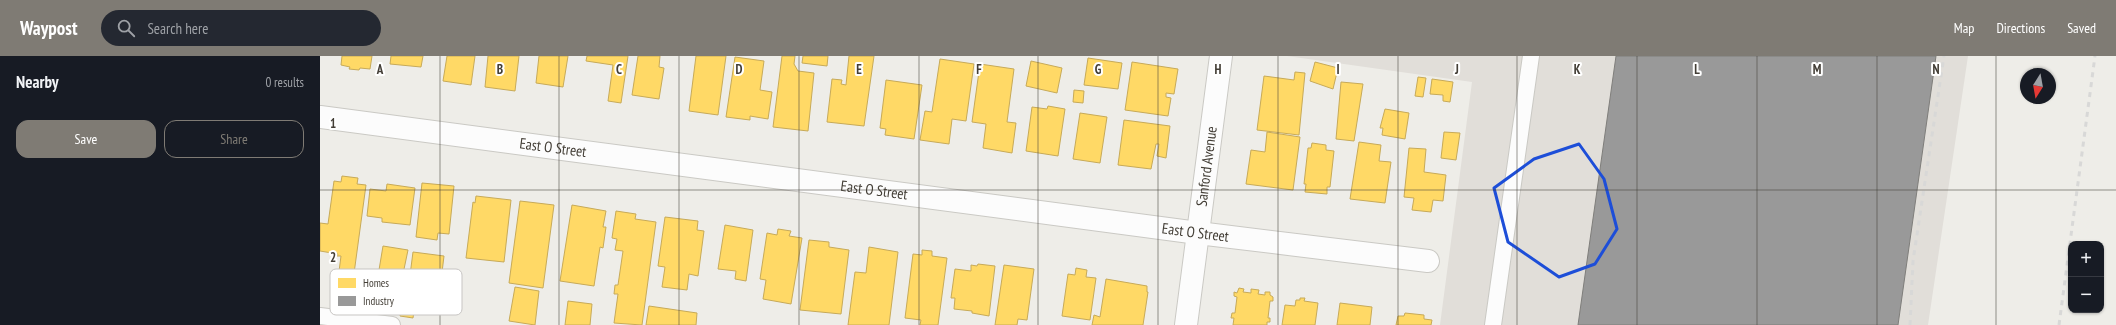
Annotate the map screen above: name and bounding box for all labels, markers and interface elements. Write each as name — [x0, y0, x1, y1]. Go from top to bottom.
search box — [101, 10, 381, 46]
text: Waypost — [20, 16, 77, 40]
icon: search — [115, 17, 137, 39]
text: Search here — [147, 19, 208, 38]
text: Map — [1954, 19, 1974, 37]
text: Directions — [1996, 19, 2045, 37]
text: Saved — [2067, 19, 2096, 37]
text: A — [376, 61, 384, 78]
text: B — [497, 61, 503, 78]
text: C — [616, 61, 622, 78]
text: D — [736, 61, 743, 78]
text: E — [856, 61, 862, 78]
text: F — [976, 61, 982, 78]
text: G — [1095, 61, 1102, 78]
text: H — [1215, 61, 1222, 78]
text: I — [1336, 61, 1340, 78]
text: J — [1454, 61, 1459, 78]
text: K — [1574, 61, 1581, 78]
text: L — [1694, 61, 1700, 78]
text: M — [1813, 61, 1822, 78]
text: N — [1932, 61, 1940, 78]
north arrow — [2020, 68, 2056, 104]
text: Nearby — [16, 71, 59, 93]
text: 0 results — [265, 74, 304, 91]
text: 1 — [330, 115, 336, 132]
button: Save — [16, 120, 156, 158]
button: Share — [164, 120, 304, 158]
street label: Sanford Avenue — [1192, 125, 1221, 207]
street label: East O Street — [518, 133, 588, 161]
street label: East O Street — [840, 176, 909, 204]
street label: East O Street — [1161, 218, 1230, 246]
map controls — [2068, 241, 2104, 313]
button: + — [2068, 241, 2104, 277]
text: 2 — [330, 249, 336, 266]
legend — [330, 269, 462, 315]
text: Homes — [363, 276, 389, 290]
button: − — [2068, 277, 2104, 313]
text: Industry — [363, 294, 395, 308]

